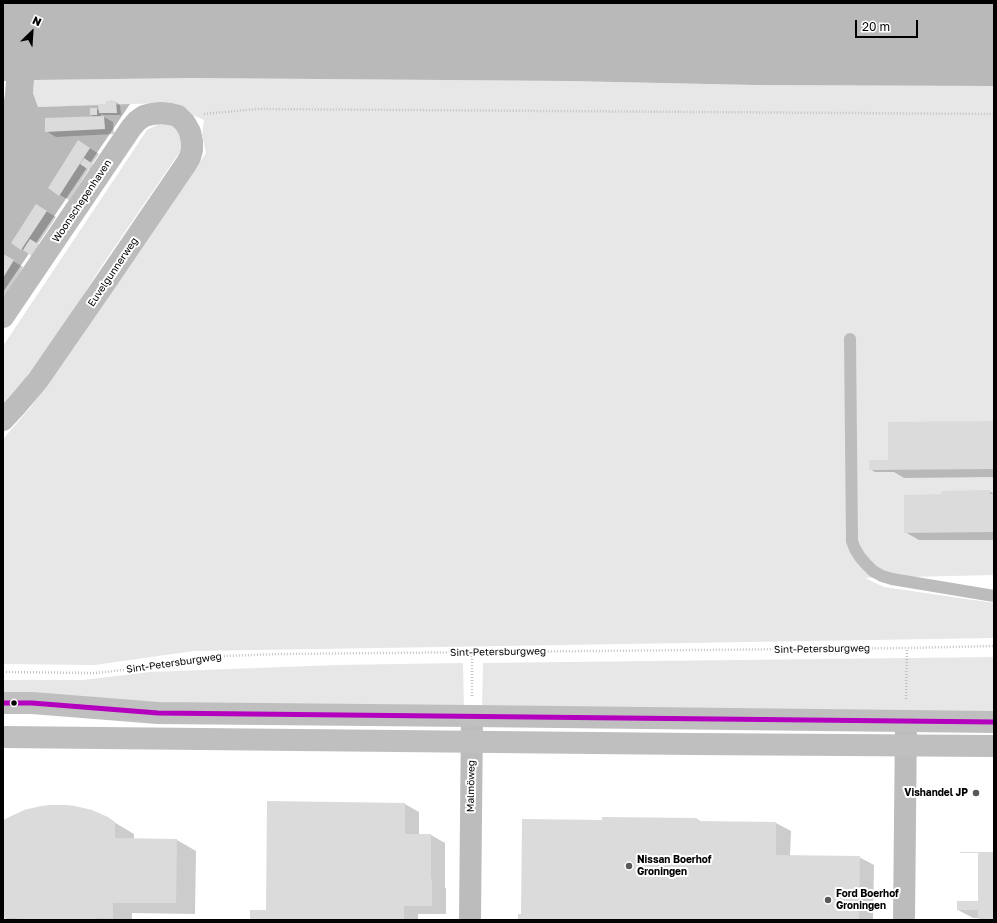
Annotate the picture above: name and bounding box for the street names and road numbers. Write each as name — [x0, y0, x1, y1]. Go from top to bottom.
street label: Woonschepenhaven — [50, 157, 114, 245]
street label: Euvelgunnerweg — [85, 235, 141, 309]
street label: Sint-Petersburgweg — [774, 642, 870, 656]
street label: Sint-Petersburgweg — [450, 645, 546, 659]
street label: Sint-Petersburgweg — [126, 650, 222, 676]
street label: Malmöweg — [465, 760, 477, 812]

